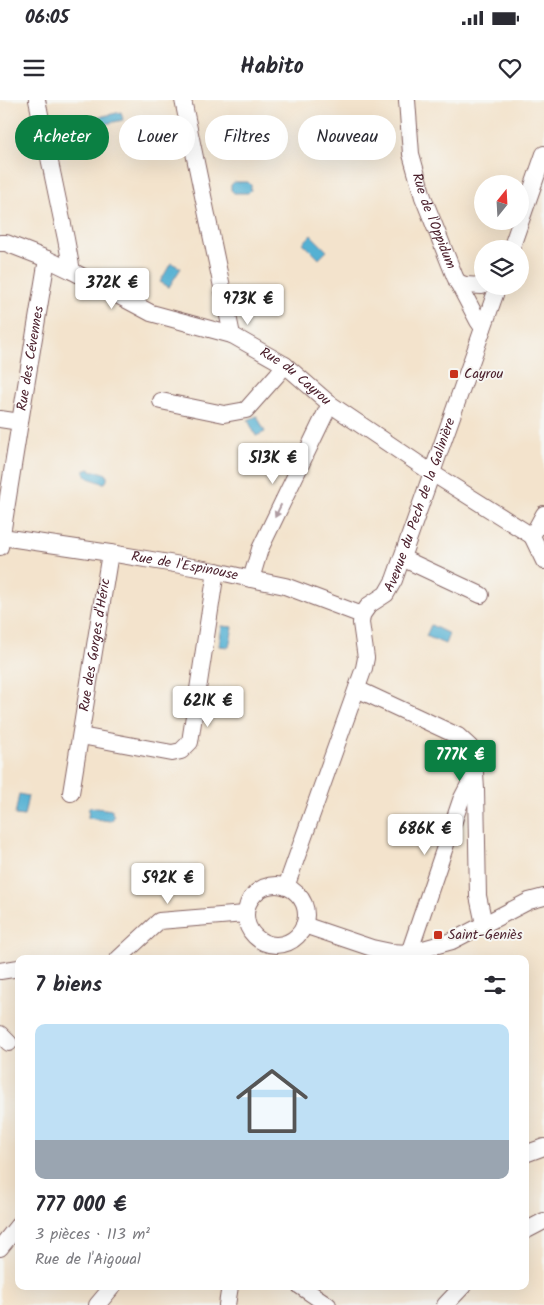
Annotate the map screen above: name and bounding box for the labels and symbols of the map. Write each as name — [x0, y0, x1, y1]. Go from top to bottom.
street label: Rue de l'Oppidum — [406, 170, 462, 273]
north arrow — [474, 175, 529, 230]
pin: 372K € — [71, 268, 153, 310]
pin: 973K € — [207, 284, 289, 326]
street label: Rue des Cévennes — [11, 304, 50, 412]
street label: Rue du Cayrou — [255, 342, 336, 411]
place label: Cayrou — [464, 363, 503, 385]
marker: Cayrou — [448, 368, 460, 380]
street label: Avenue du Pech de la Galinière — [378, 414, 462, 596]
pin: 513K € — [232, 442, 314, 485]
one-way arrow — [274, 503, 282, 518]
street label: Rue de l'Espinouse — [130, 546, 241, 587]
street label: Rue des Gorges d'Héric — [73, 577, 117, 713]
pin: 621K € — [167, 686, 249, 728]
pin: 777K € — [419, 740, 501, 782]
pin: 686K € — [384, 814, 466, 856]
pin: 592K € — [127, 862, 209, 905]
place label: Saint-Geniès — [448, 924, 522, 946]
marker: Saint-Geniès — [432, 929, 444, 941]

